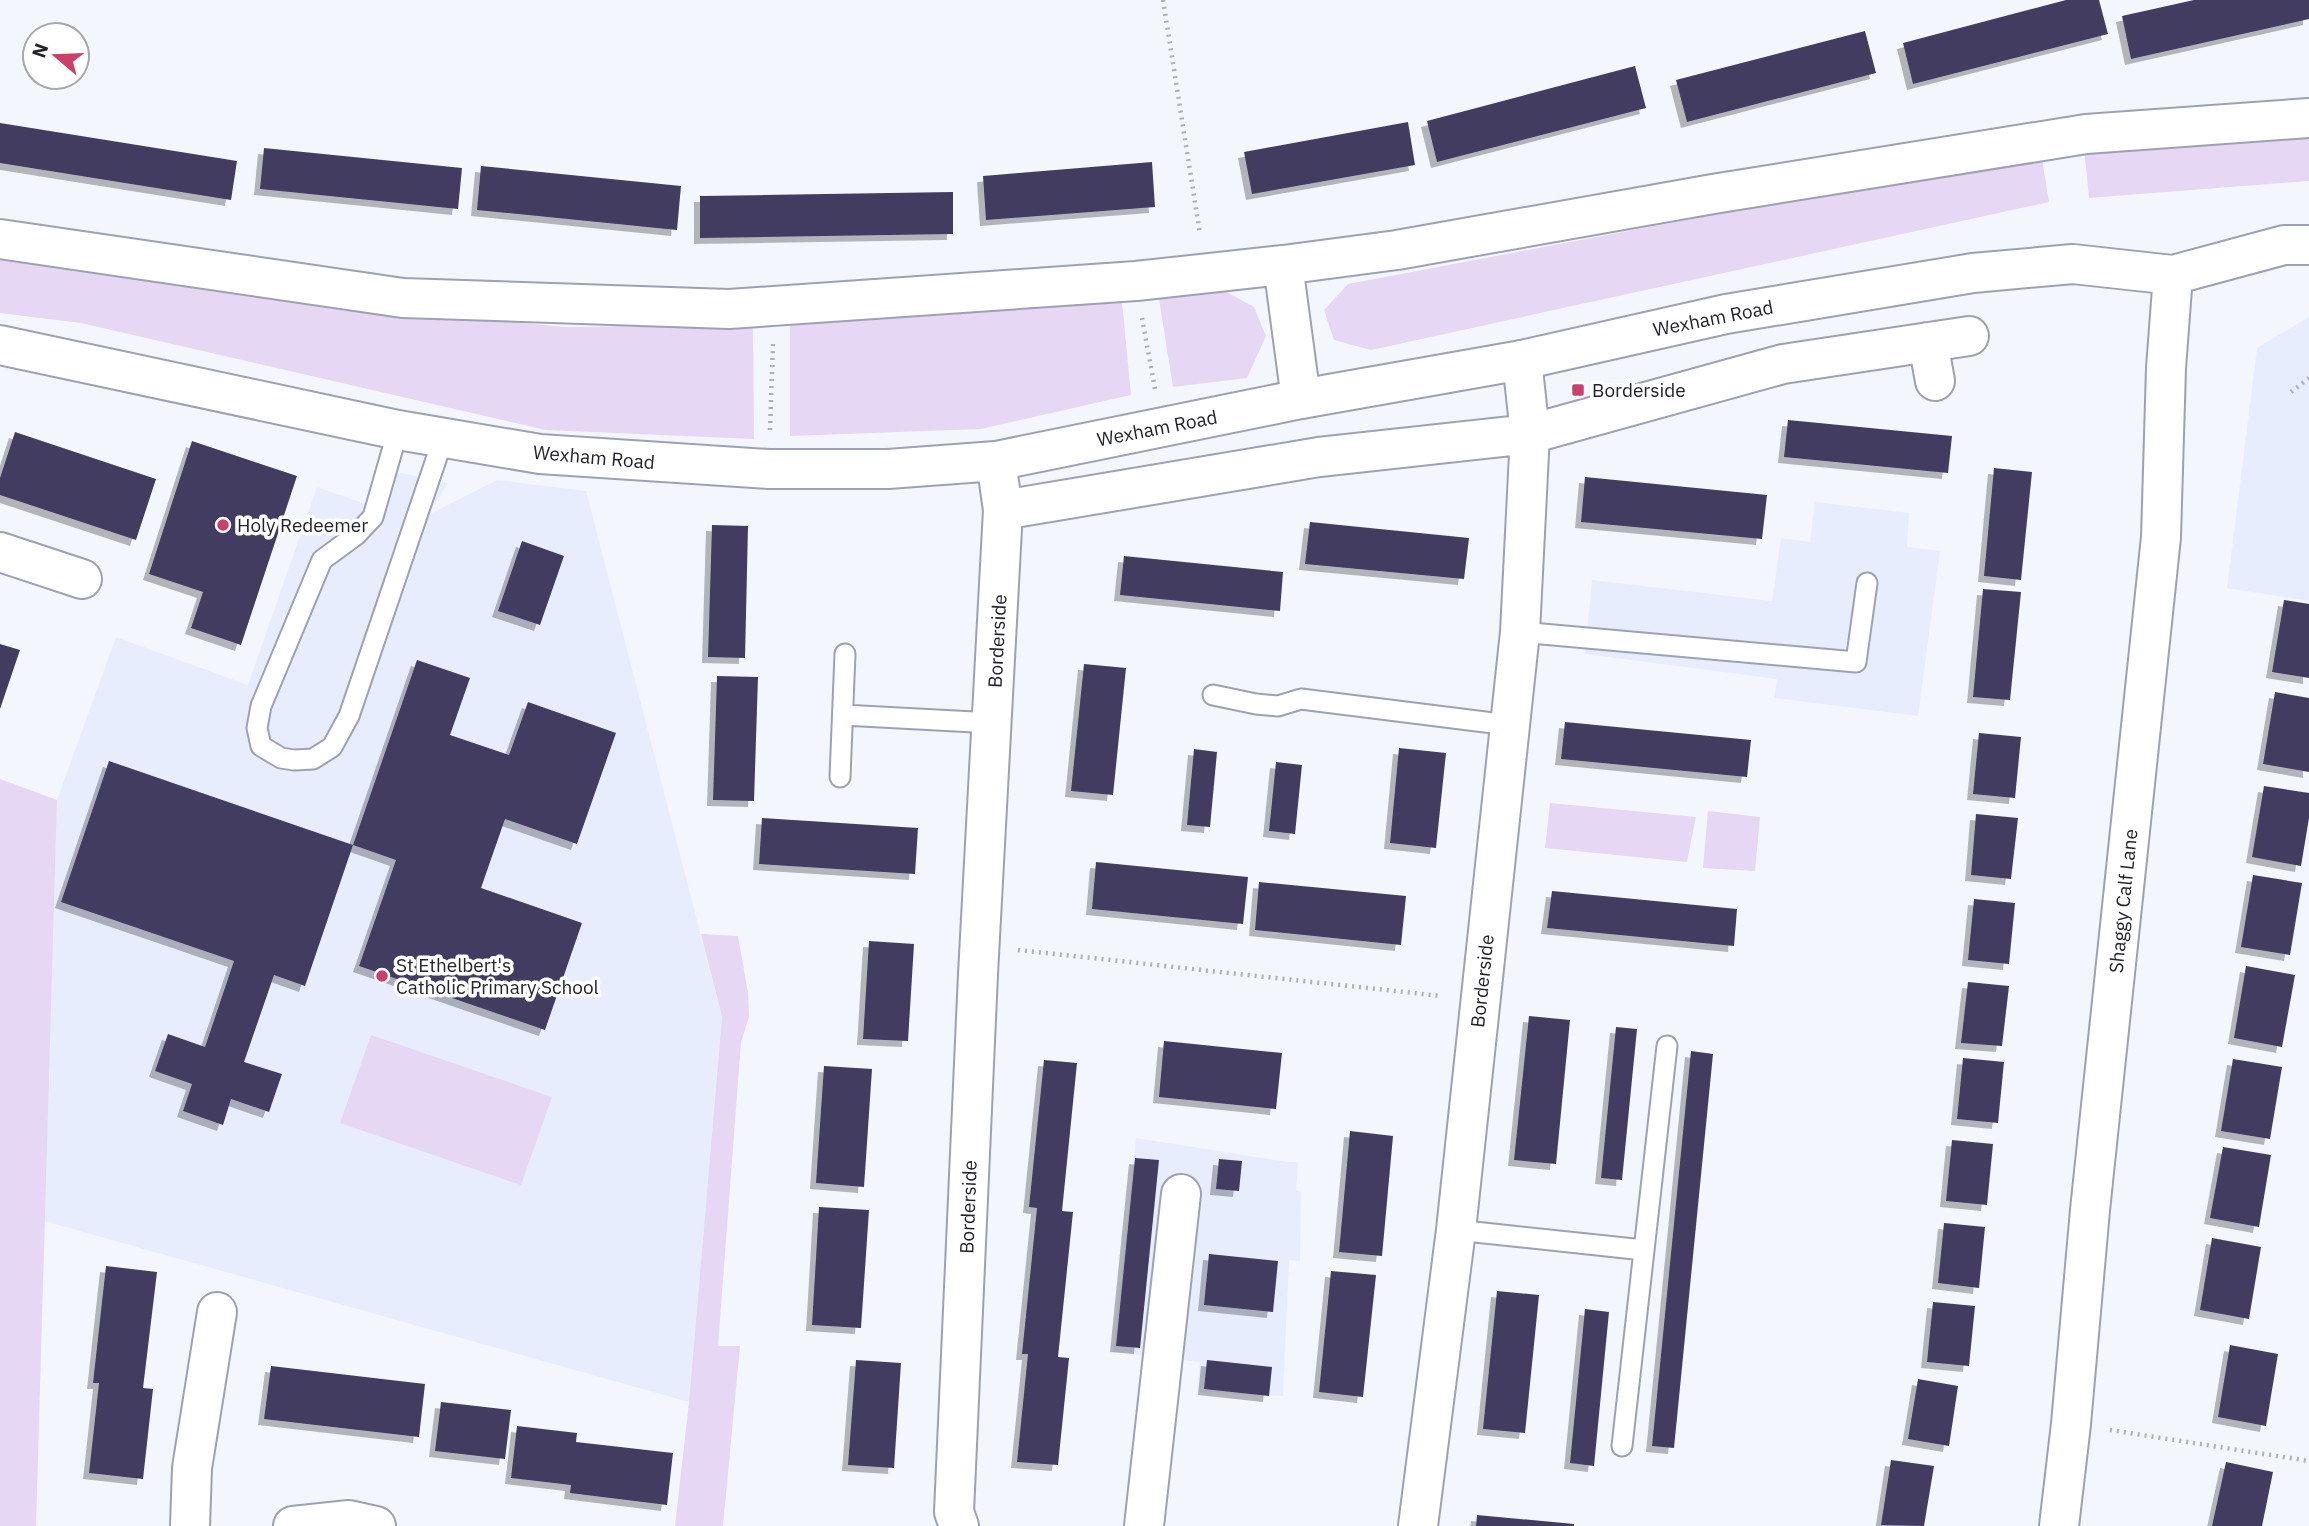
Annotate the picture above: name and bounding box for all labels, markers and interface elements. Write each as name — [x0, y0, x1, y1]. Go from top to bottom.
north arrow — [21, 21, 91, 91]
text: N — [26, 40, 54, 61]
street label: Wexham Road — [1651, 295, 1775, 341]
place label: Borderside — [1592, 378, 1686, 402]
marker: Borderside — [1570, 382, 1586, 398]
street label: Wexham Road — [1095, 405, 1219, 451]
street label: Wexham Road — [532, 440, 656, 474]
place label: Holy Redeemer — [237, 513, 368, 537]
marker: Holy Redeemer — [215, 517, 231, 533]
street label: Borderside — [983, 594, 1011, 688]
street label: Shaggy Calf Lane — [2103, 828, 2143, 974]
street label: Borderside — [1465, 933, 1499, 1029]
place label: St Ethelbert's Catholic Primary School — [396, 953, 599, 999]
marker: St Ethelbert's Catholic Primary School — [374, 968, 390, 984]
street label: Borderside — [954, 1160, 982, 1254]

